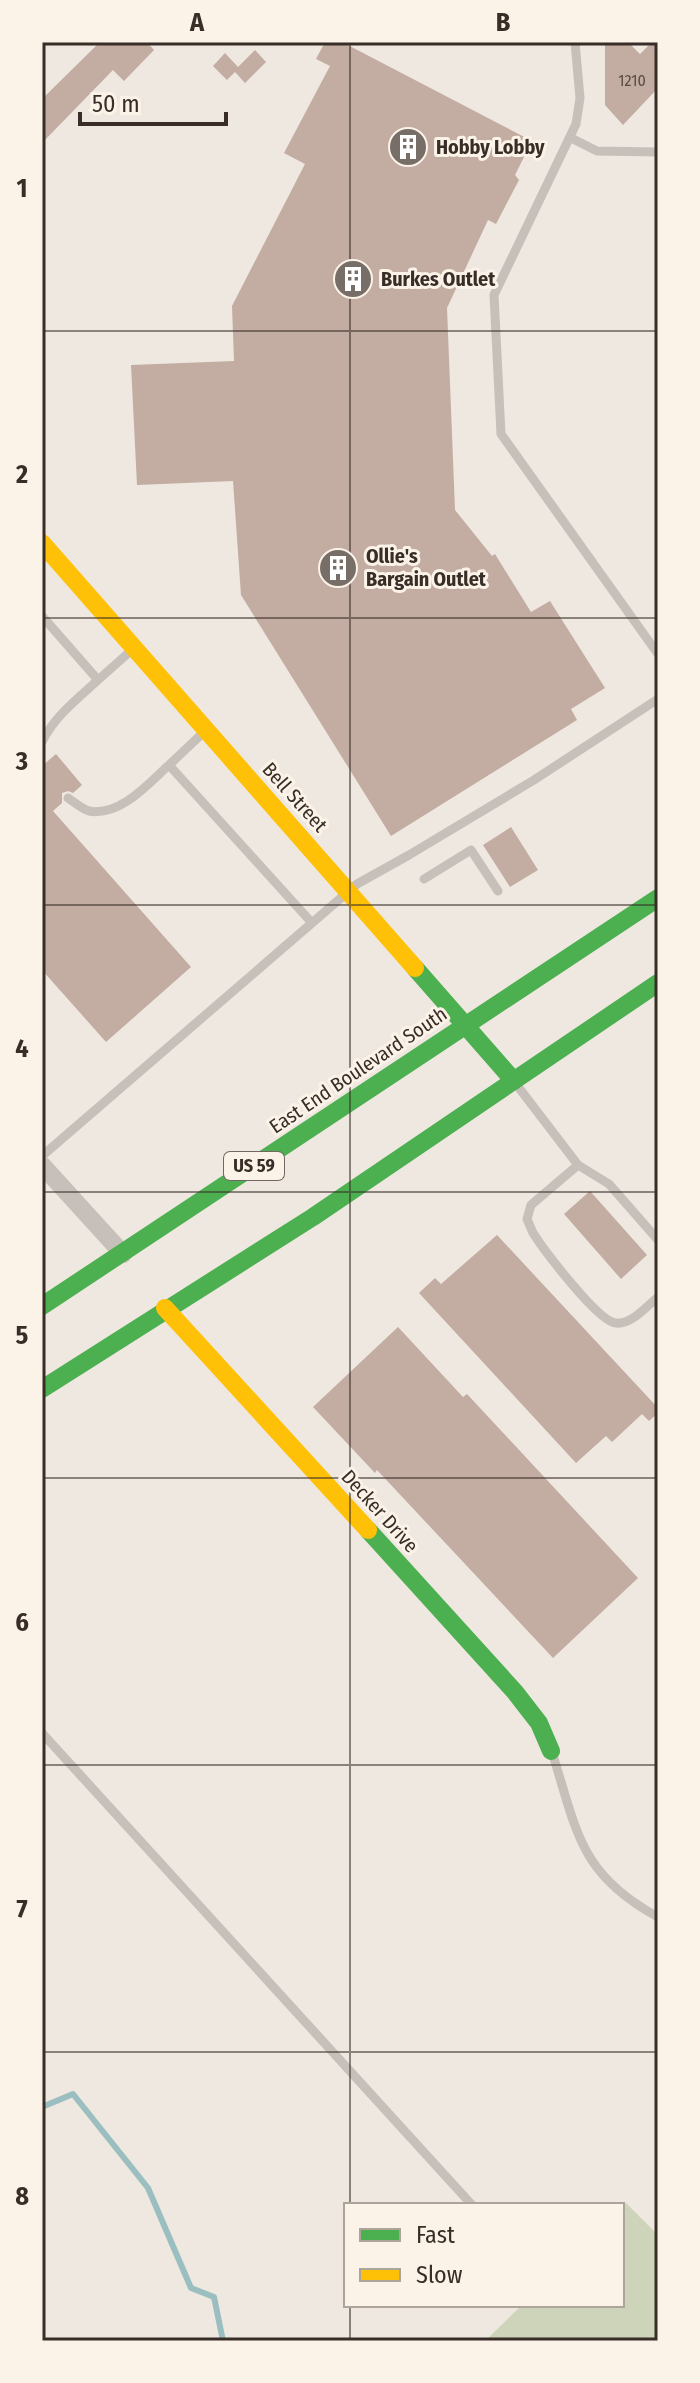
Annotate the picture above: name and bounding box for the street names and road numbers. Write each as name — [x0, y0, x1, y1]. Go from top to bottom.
street label: Bell Street — [258, 757, 333, 837]
street label: East End Boulevard South — [265, 1002, 451, 1138]
road number: US 59 — [224, 1152, 284, 1180]
street label: Decker Drive — [337, 1465, 423, 1557]

